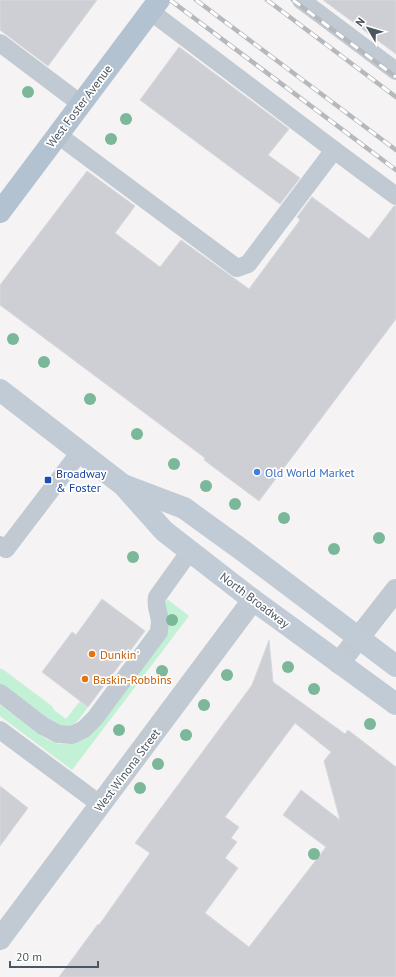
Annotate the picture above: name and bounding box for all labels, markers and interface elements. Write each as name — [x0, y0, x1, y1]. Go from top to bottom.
north arrow — [348, 8, 388, 48]
text: N — [352, 15, 368, 29]
street label: West Foster Avenue — [43, 62, 115, 150]
place label: Old World Market — [265, 465, 355, 480]
place label: Broadway & Foster — [56, 466, 107, 495]
marker: Old World Market — [252, 467, 262, 477]
marker: Broadway & Foster — [43, 475, 53, 485]
street label: North Broadway — [217, 569, 293, 631]
place label: Dunkin' — [100, 647, 139, 662]
marker: Dunkin' — [87, 649, 97, 659]
place label: Baskin-Robbins — [93, 672, 172, 687]
marker: Baskin-Robbins — [80, 674, 90, 684]
street label: West Winona Street — [91, 725, 163, 815]
scale bar — [10, 943, 98, 969]
text: 20 m — [16, 949, 42, 964]

